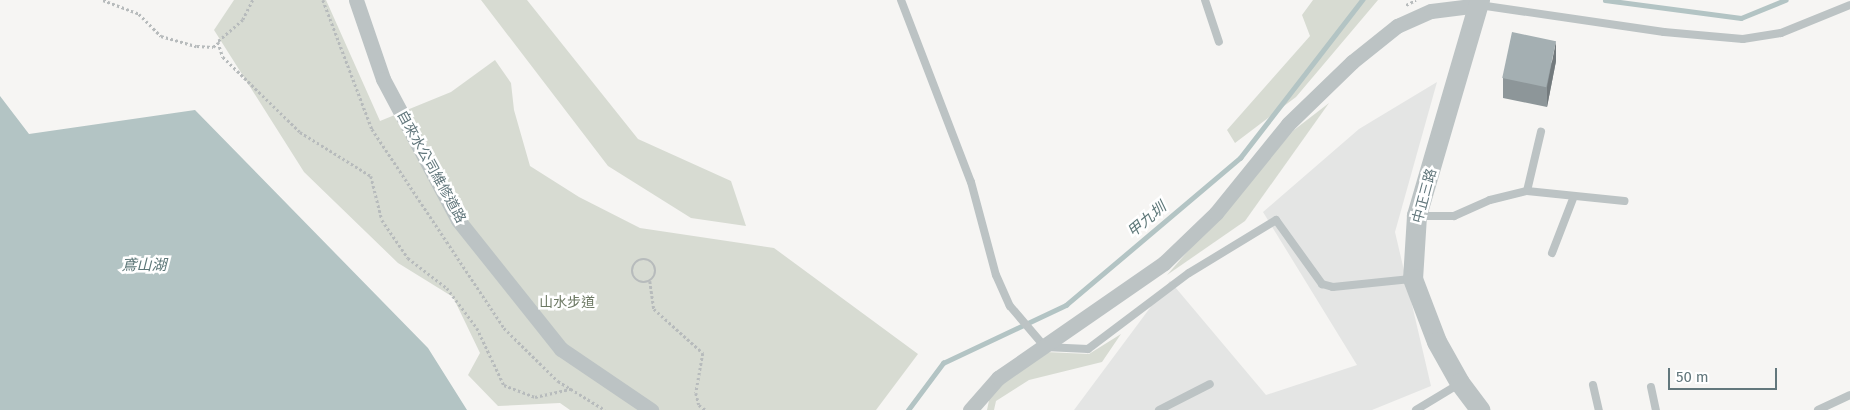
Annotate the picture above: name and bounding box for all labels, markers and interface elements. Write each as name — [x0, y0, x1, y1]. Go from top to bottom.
street label: 自來水公司維修道路 — [393, 108, 469, 226]
street label: 中正三路 — [1410, 167, 1440, 225]
water label: 甲九圳 — [1124, 199, 1170, 241]
water label: 鳶山湖 — [122, 257, 166, 275]
park label: 山水步道 — [539, 295, 595, 311]
scale bar — [1670, 358, 1779, 390]
text: 50 m — [1676, 368, 1709, 386]

